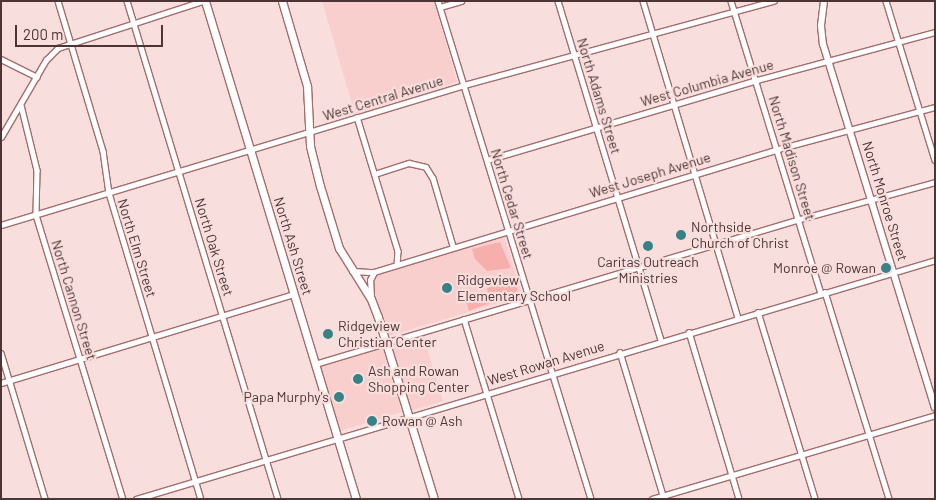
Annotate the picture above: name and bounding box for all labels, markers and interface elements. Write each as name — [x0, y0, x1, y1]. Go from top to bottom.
scale bar — [18, 15, 165, 47]
text: 200 m — [23, 25, 63, 43]
street label: North Adams Street — [573, 36, 625, 156]
street label: West Columbia Avenue — [639, 56, 775, 110]
street label: West Central Avenue — [321, 72, 445, 124]
street label: North Madison Street — [765, 94, 819, 222]
street label: North Monroe Street — [859, 139, 911, 263]
street label: North Cedar Street — [487, 147, 537, 261]
street label: West Joseph Avenue — [587, 149, 713, 201]
street label: North Ash Street — [270, 195, 316, 297]
street label: North Oak Street — [191, 196, 237, 298]
street label: North Elm Street — [114, 197, 160, 299]
place label: Northside Church of Christ — [691, 219, 789, 252]
marker: Northside Church of Christ — [675, 229, 687, 241]
street label: North Cannon Street — [48, 238, 100, 362]
marker: Caritas Outreach Ministries — [642, 240, 654, 252]
place label: Caritas Outreach Ministries — [597, 254, 699, 286]
place label: Monroe @ Rowan — [773, 260, 876, 276]
marker: Monroe @ Rowan — [880, 262, 892, 274]
place label: Ridgeview Elementary School — [457, 272, 571, 304]
marker: Ridgeview Elementary School — [441, 282, 453, 294]
place label: Ridgeview Christian Center — [338, 318, 437, 351]
marker: Ridgeview Christian Center — [322, 328, 334, 340]
street label: West Rowan Avenue — [486, 337, 606, 389]
place label: Ash and Rowan Shopping Center — [368, 363, 469, 396]
marker: Ash and Rowan Shopping Center — [352, 373, 364, 385]
place label: Papa Murphy's — [244, 389, 329, 405]
marker: Papa Murphy's — [333, 391, 345, 403]
place label: Rowan @ Ash — [382, 413, 462, 429]
marker: Rowan @ Ash — [366, 415, 378, 427]

